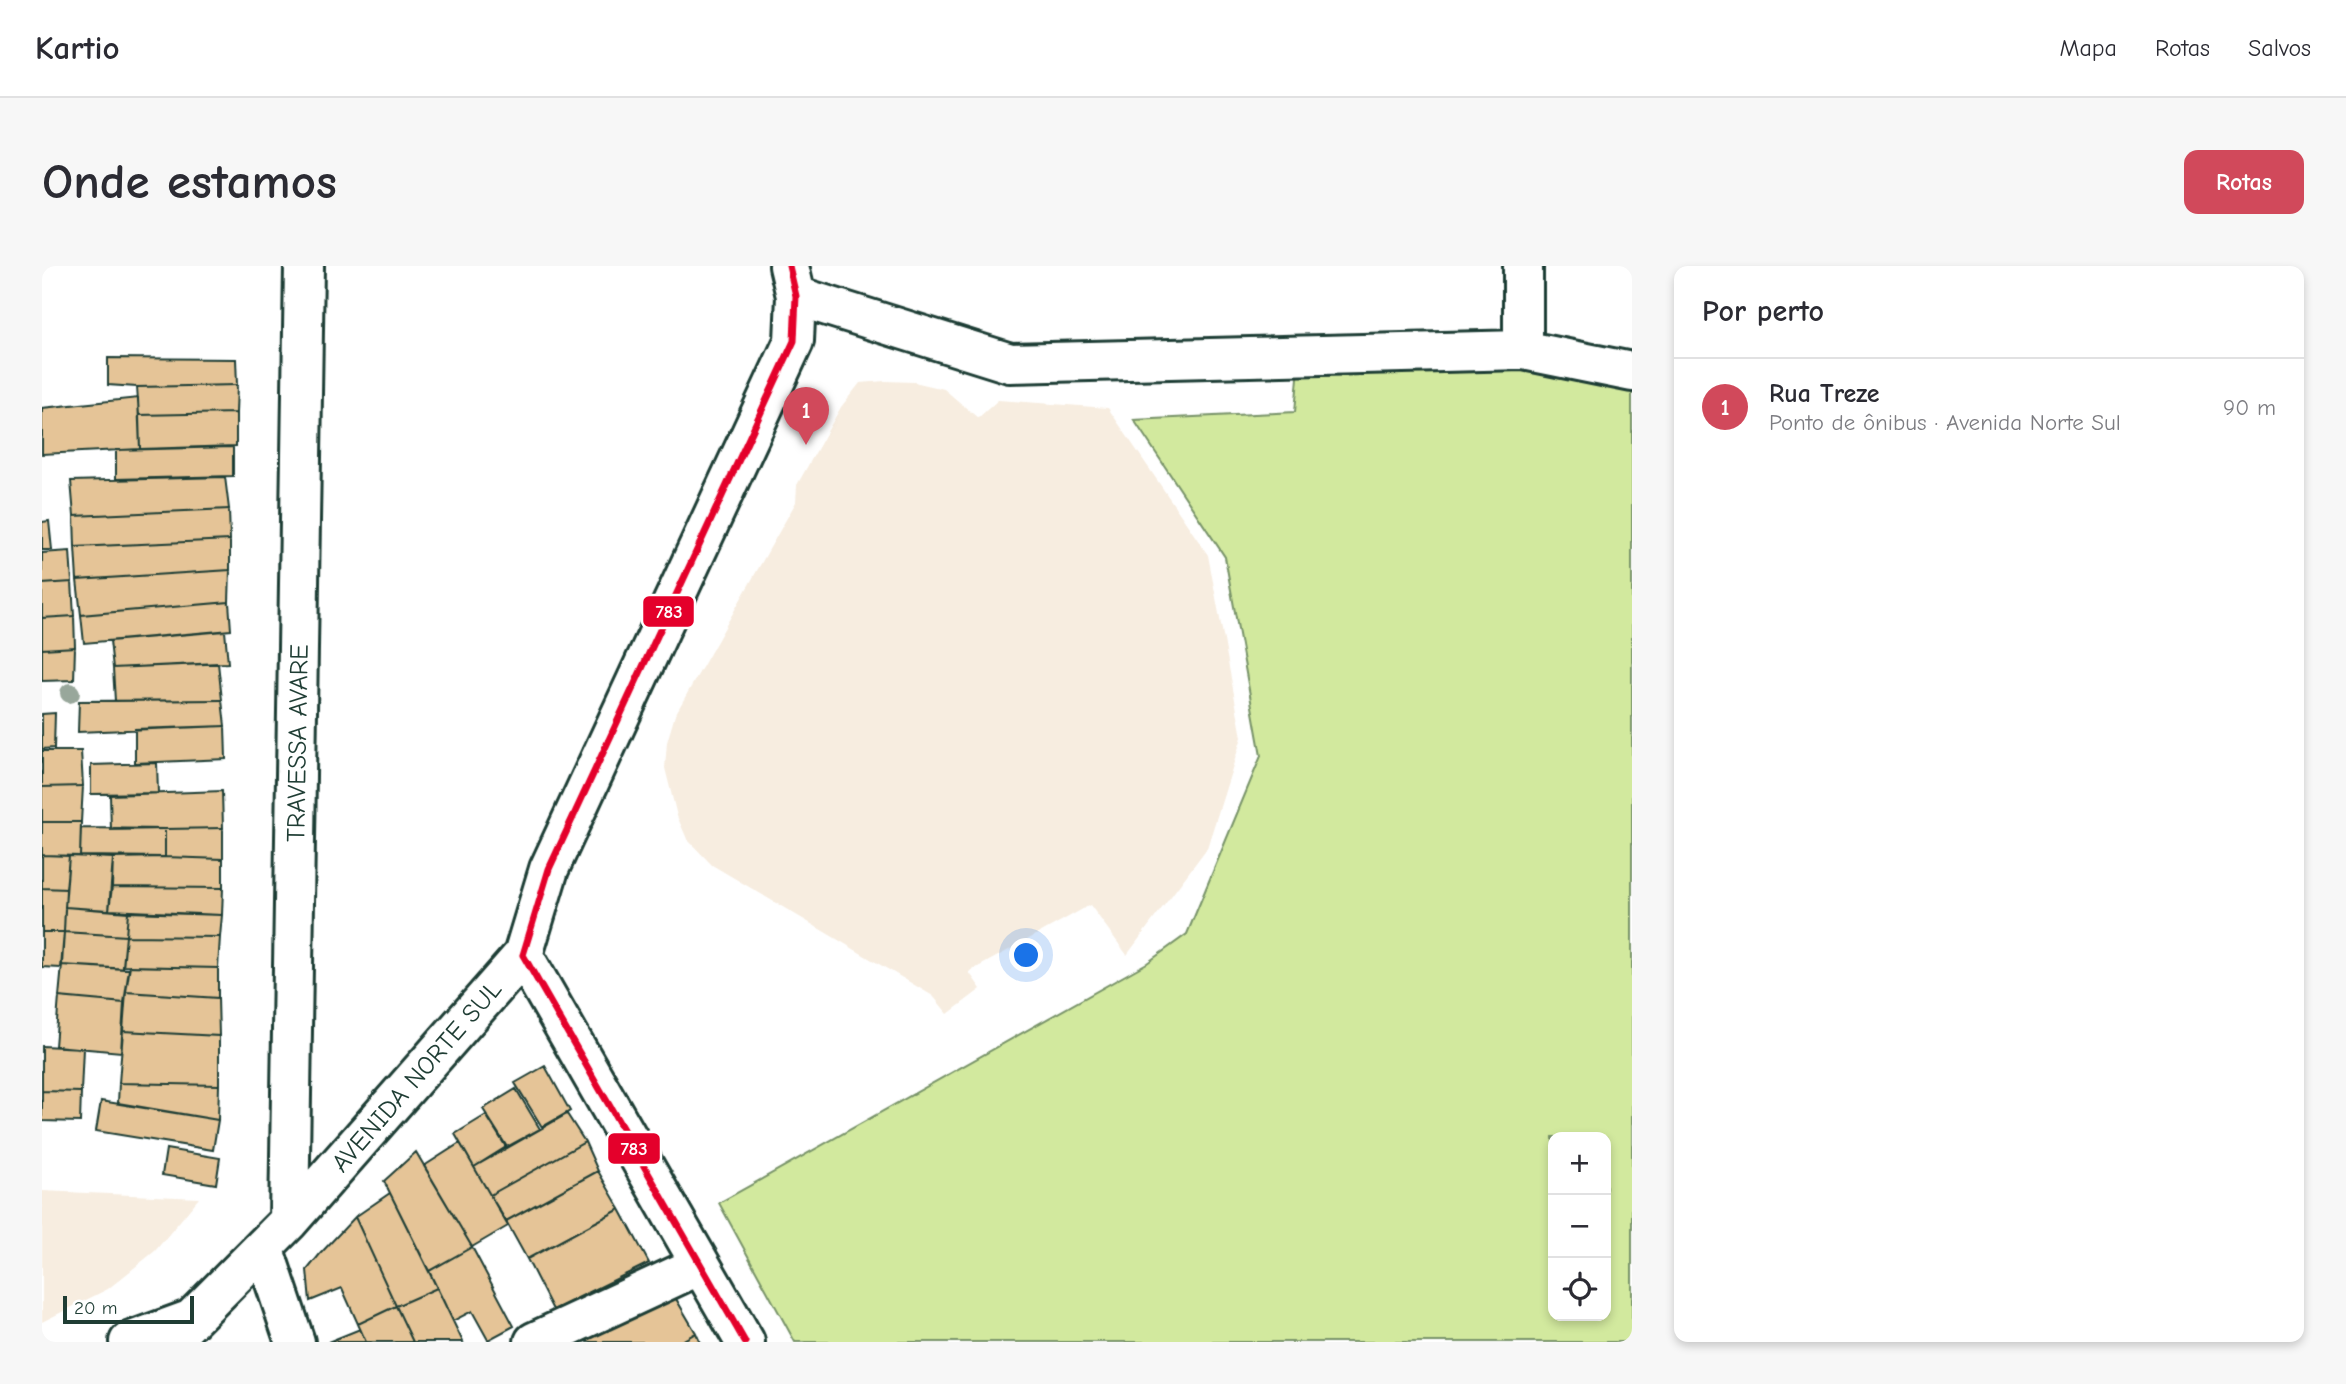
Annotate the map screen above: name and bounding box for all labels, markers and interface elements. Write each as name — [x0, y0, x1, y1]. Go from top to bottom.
text: Kartio — [35, 29, 120, 67]
text: Mapa — [2059, 34, 2117, 62]
text: Rotas — [2155, 34, 2210, 62]
text: Salvos — [2248, 34, 2311, 62]
button: Rotas — [2184, 150, 2304, 214]
text: Onde estamos — [42, 154, 337, 210]
text: Por perto — [1702, 294, 1824, 329]
text: Rua Treze — [1769, 379, 1880, 409]
pin: 1 — [783, 387, 829, 445]
text: 1 — [1720, 394, 1730, 421]
text: 90 m — [2223, 394, 2276, 421]
text: Ponto de ônibus · Avenida Norte Sul — [1769, 409, 2121, 436]
line badge: 783 — [642, 595, 695, 628]
text: 783 — [655, 601, 683, 623]
street label: TRAVESSA AVARE — [281, 644, 315, 842]
your location — [1009, 938, 1043, 972]
street label: AVENIDA NORTE SUL — [326, 975, 508, 1178]
line badge: 783 — [607, 1132, 661, 1165]
map controls — [1548, 1132, 1611, 1321]
button: + — [1548, 1132, 1611, 1195]
text: 783 — [620, 1138, 648, 1160]
button: − — [1548, 1195, 1611, 1258]
button: locate — [1548, 1258, 1611, 1321]
scale bar — [63, 1293, 194, 1325]
text: 20 m — [74, 1297, 118, 1319]

